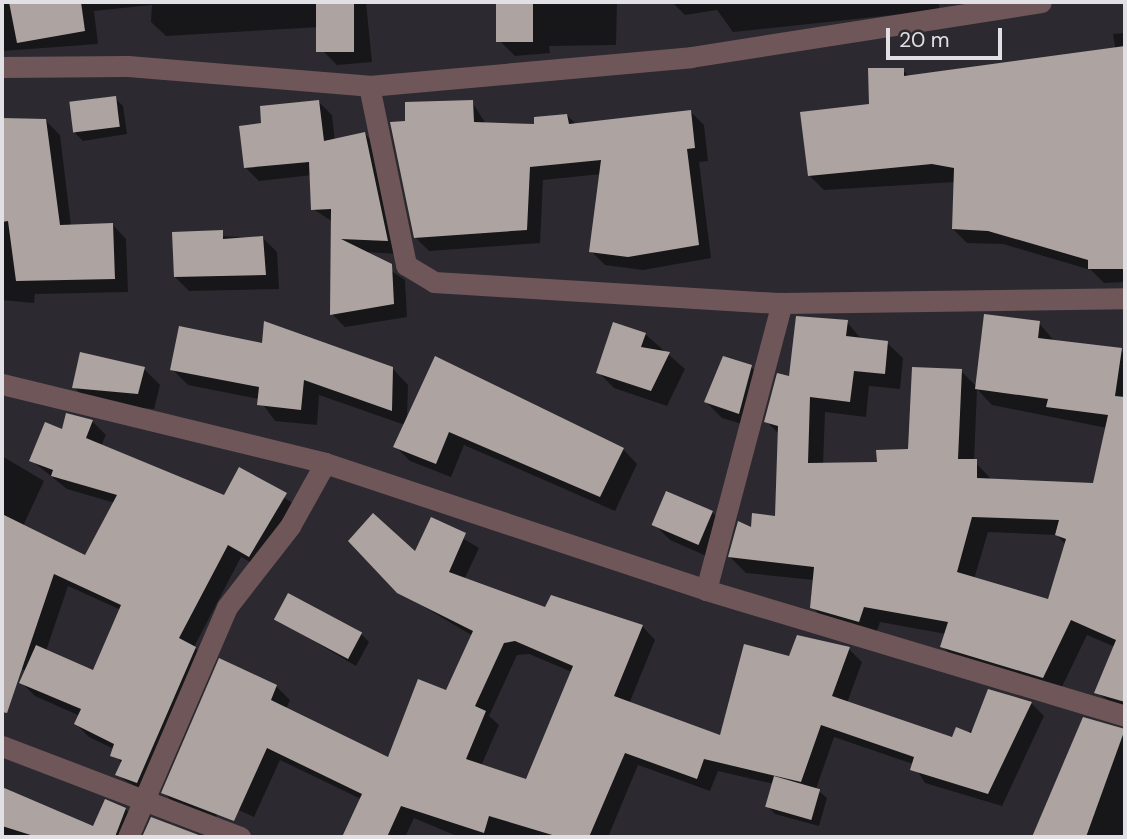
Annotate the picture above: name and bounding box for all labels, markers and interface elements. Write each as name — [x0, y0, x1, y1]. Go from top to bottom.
scale bar — [889, 14, 1004, 58]
text: 20 m — [899, 26, 950, 54]

